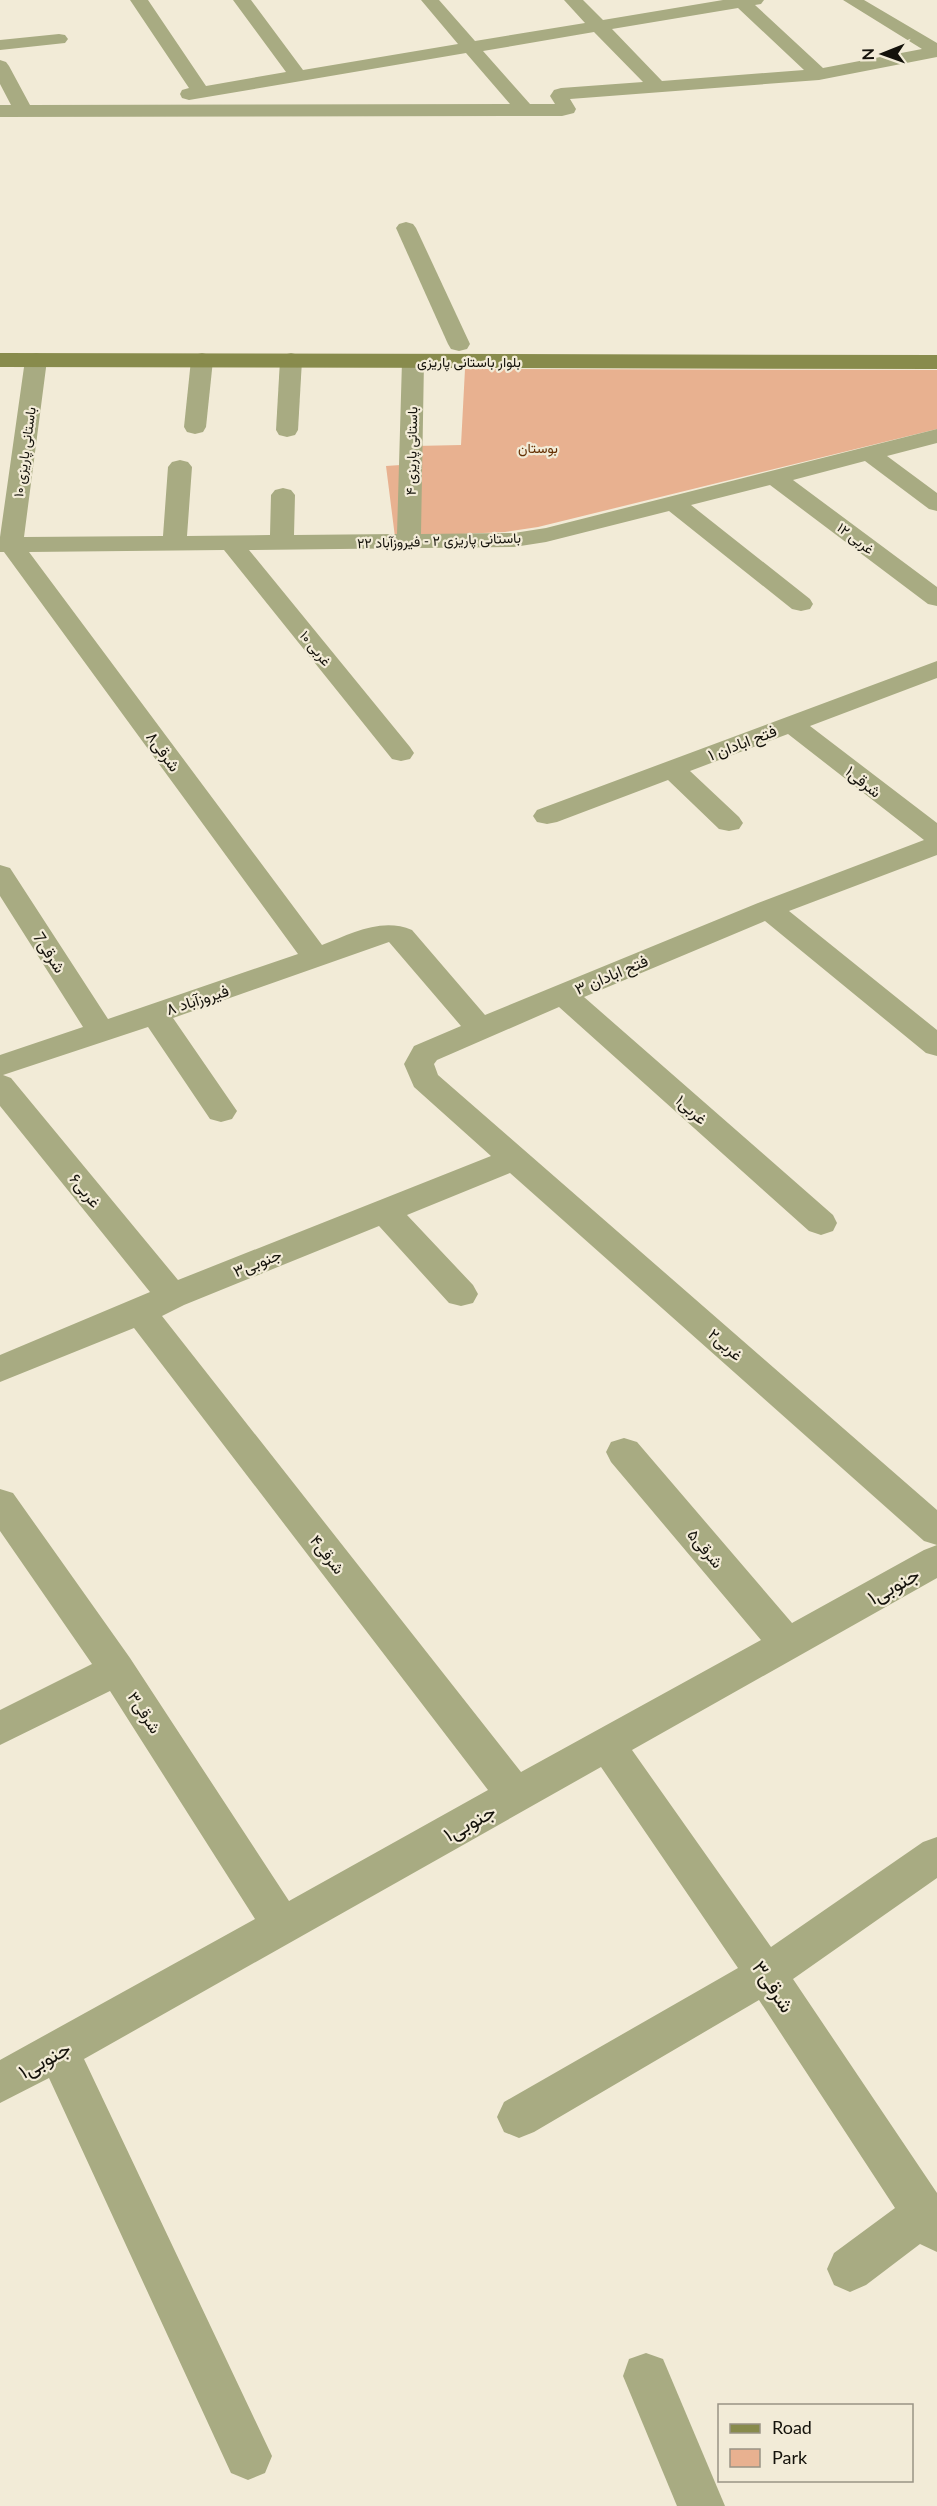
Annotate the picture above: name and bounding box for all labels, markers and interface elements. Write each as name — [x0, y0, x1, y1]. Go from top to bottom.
north arrow — [853, 24, 913, 84]
text: N — [858, 48, 877, 61]
street label: بلوار باستانی پاریزی — [417, 353, 521, 372]
street label: باستانی پاریزی ۱۰ — [9, 406, 41, 499]
street label: باستانی پاریزی ۴ — [402, 406, 422, 496]
park label: بوستان — [518, 439, 558, 457]
street label: غربی ۱۲ — [834, 519, 878, 558]
street label: باستانی پاریزی ۲ - فیروزآباد ۲۲ — [357, 529, 521, 553]
street label: غربی ۱۰ — [296, 627, 335, 670]
street label: فتح ابادان ۱ — [705, 720, 780, 767]
street label: شرقی۸ — [142, 727, 185, 776]
street label: شرقی۱ — [841, 761, 886, 802]
street label: شرقی7 — [28, 928, 70, 977]
street label: فتح ابادان ۳ — [572, 950, 652, 1001]
street label: فیروزآباد ۸ — [163, 980, 231, 1020]
street label: غربی۱ — [671, 1090, 712, 1129]
street label: غربی۶ — [65, 1169, 106, 1212]
street label: جنوبی۳ — [230, 1244, 285, 1282]
street label: غربی۲ — [704, 1324, 747, 1366]
street label: شرقی۵ — [683, 1525, 728, 1573]
street label: شرقی۴ — [305, 1531, 349, 1579]
street label: جنوبی۱ — [863, 1561, 924, 1611]
street label: شرقی۳ — [123, 1688, 165, 1738]
street label: جنوبی۱ — [439, 1798, 500, 1848]
street label: شرقی۳ — [746, 1955, 800, 2018]
street label: جنوبی۱ — [14, 2035, 75, 2085]
legend — [718, 2404, 913, 2482]
text: Road — [772, 2416, 812, 2438]
text: Park — [772, 2446, 808, 2468]

